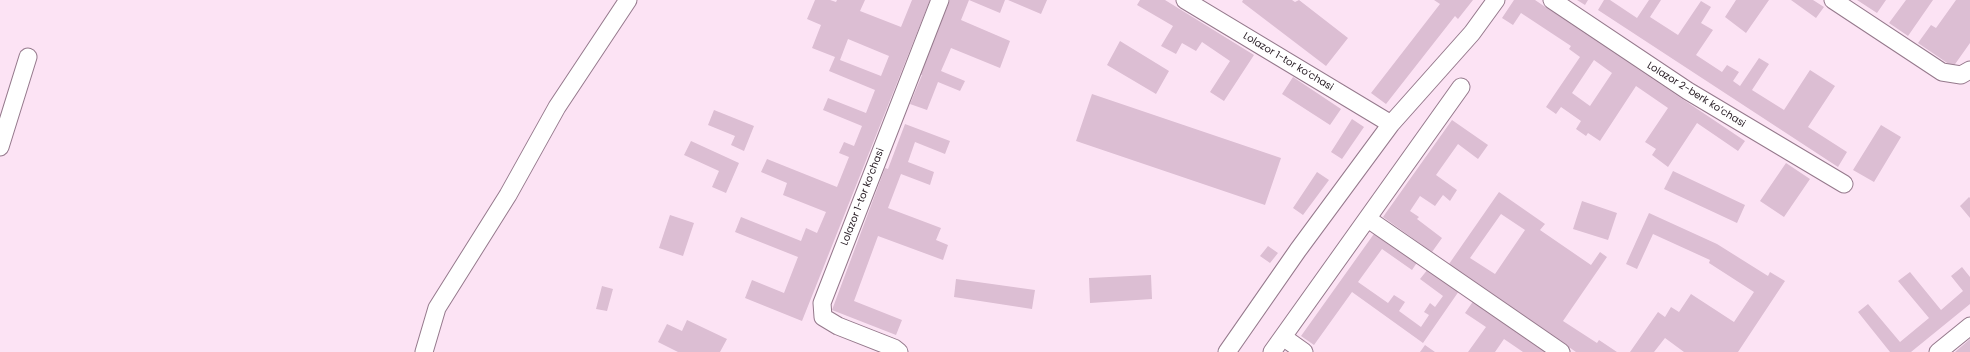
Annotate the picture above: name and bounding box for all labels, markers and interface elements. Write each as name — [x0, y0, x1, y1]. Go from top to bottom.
street label: Lolazor 1-tor ko‘chasi — [1241, 30, 1335, 94]
street label: Lolazor 2-berk koʼchasi — [1645, 60, 1747, 130]
street label: Lolazor 1-tor ko‘chasi — [839, 147, 887, 247]

